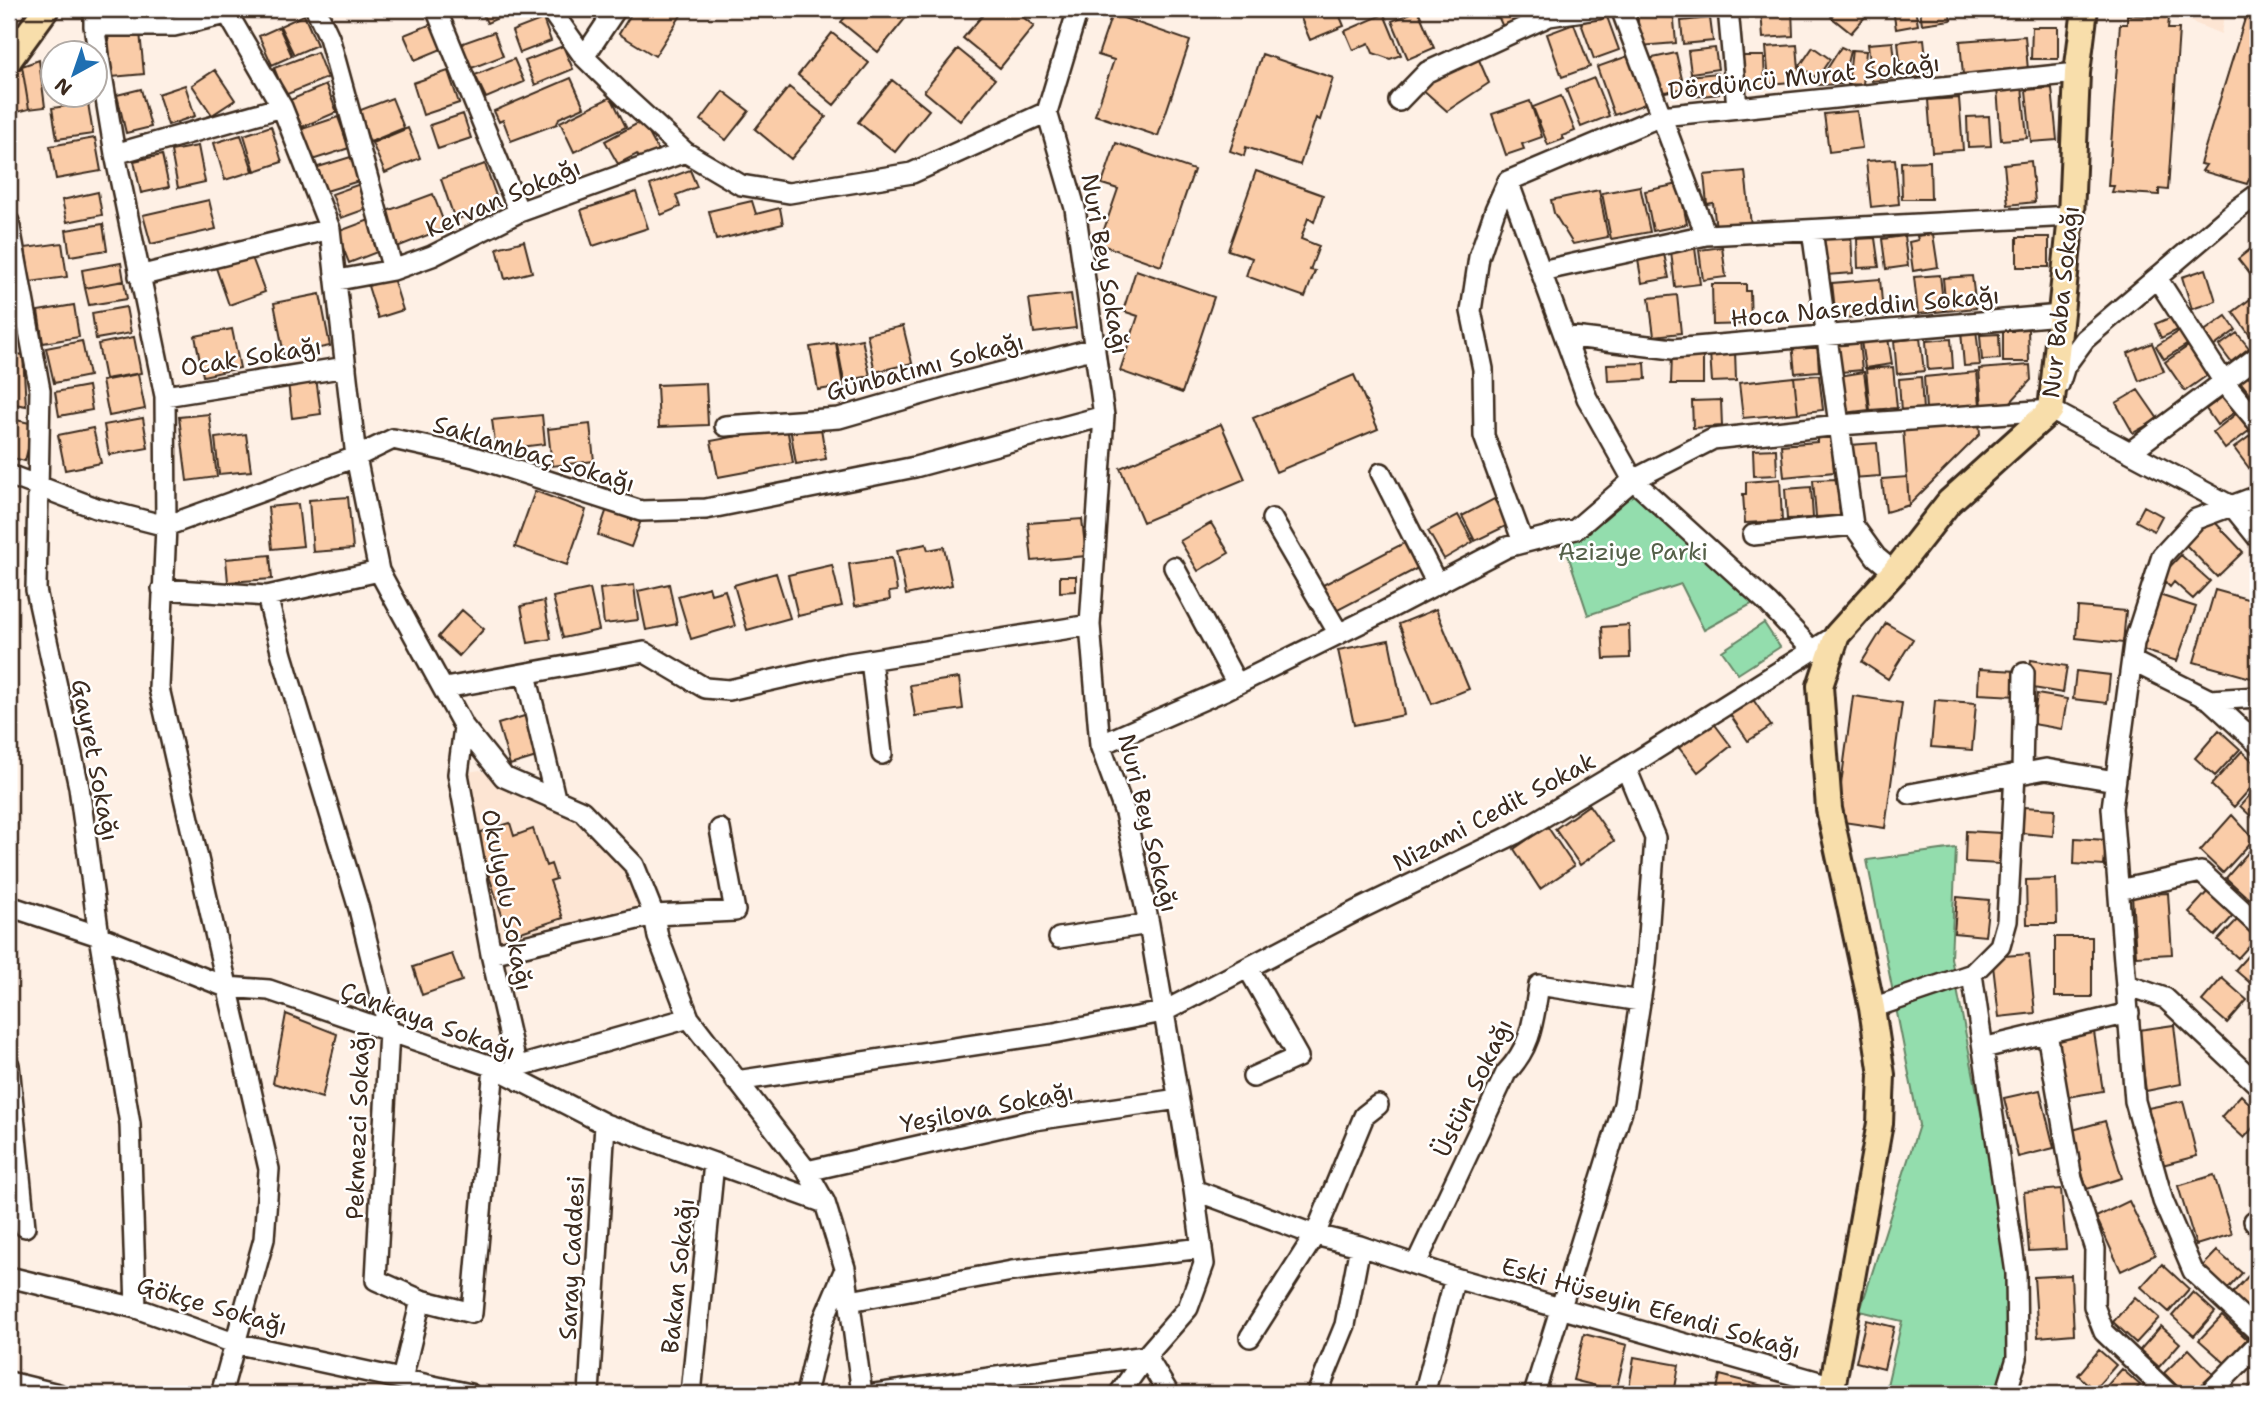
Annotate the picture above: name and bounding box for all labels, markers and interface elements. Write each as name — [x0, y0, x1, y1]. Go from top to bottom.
north arrow — [38, 38, 108, 108]
street label: Dördüncü Murat Sokağı — [1667, 47, 1941, 107]
text: N — [50, 72, 77, 101]
street label: Kervan Sokağı — [421, 151, 585, 245]
street label: Nuri Bey Sokağı — [1073, 171, 1137, 357]
street label: Nur Baba Sokağı — [2035, 204, 2087, 400]
street label: Hoca Nasreddin Sokağı — [1729, 279, 2001, 335]
street label: Günbatımı Sokağı — [823, 325, 1027, 409]
street label: Ocak Sokağı — [178, 330, 324, 384]
street label: Saklambaç Sokağı — [429, 408, 639, 500]
park label: Aziziye Parki — [1558, 536, 1708, 568]
street label: Gayret Sokağı — [64, 676, 126, 844]
street label: Nuri Bey Sokağı — [1110, 730, 1186, 916]
street label: Nizami Cedit Sokak — [1387, 745, 1601, 879]
street label: Okulyolu Sokağı — [474, 807, 540, 993]
street label: Çankaya Sokağı — [336, 974, 520, 1068]
street label: Üstün Sokağı — [1426, 1014, 1520, 1162]
street label: Pekmezci Sokağı — [339, 1030, 377, 1220]
street label: Yeşilova Sokağı — [898, 1075, 1076, 1141]
street label: Saray Caddesi — [552, 1175, 592, 1341]
street label: Bakan Sokağı — [654, 1197, 702, 1355]
street label: Eski Hüseyin Efendi Sokağı — [1498, 1250, 1804, 1366]
street label: Gökçe Sokağı — [133, 1269, 291, 1343]

